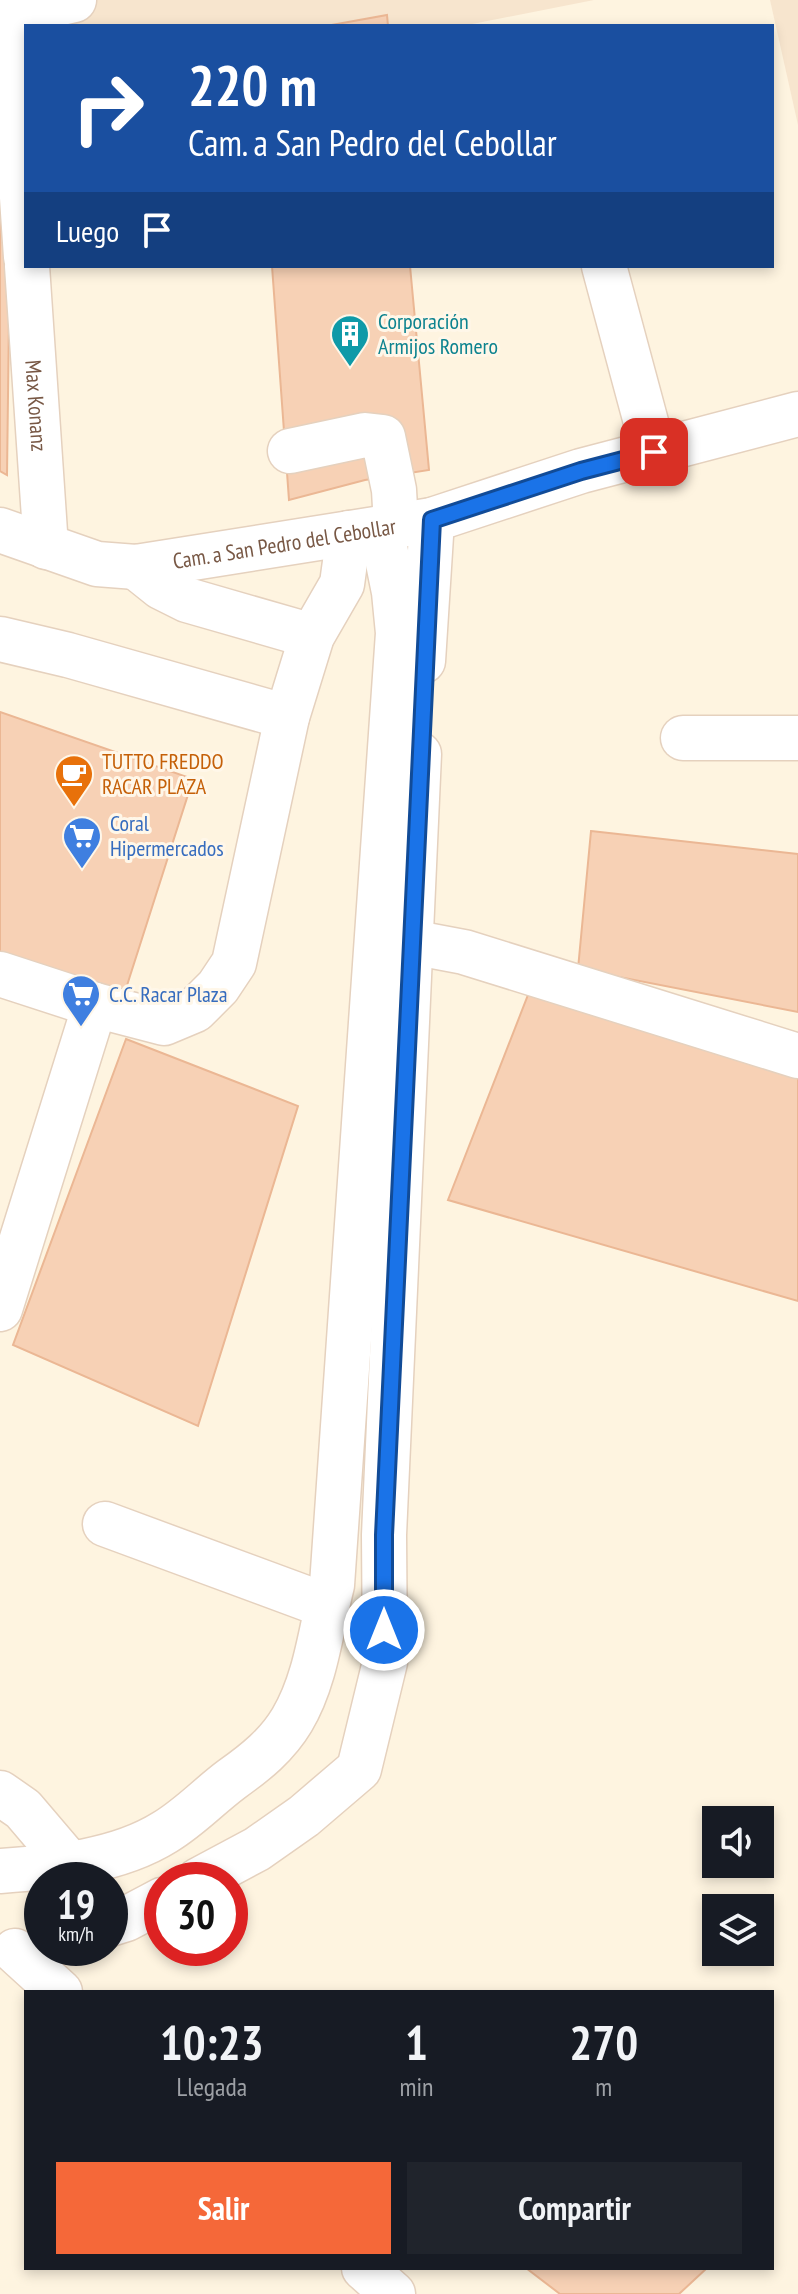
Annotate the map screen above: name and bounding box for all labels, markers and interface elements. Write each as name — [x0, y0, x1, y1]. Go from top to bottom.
text: 220 m — [188, 49, 317, 121]
icon: right — [56, 56, 160, 160]
text: Cam. a San Pedro del Cebollar — [188, 119, 557, 166]
icon: arrive — [135, 208, 179, 252]
text: Luego — [56, 211, 119, 250]
place label: Corporación Armijos Romero — [378, 307, 498, 360]
building icon: Corporación Armijos Romero — [329, 313, 371, 368]
street label: Max Konanz — [19, 359, 54, 452]
pin — [620, 418, 688, 486]
icon: arrive — [632, 430, 676, 474]
street label: Cam. a San Pedro del Cebollar — [171, 512, 398, 575]
place label: TUTTO FREDDO RACAR PLAZA — [102, 747, 224, 800]
cafe icon: TUTTO FREDDO RACAR PLAZA — [53, 753, 95, 808]
place label: Coral Hipermercados — [110, 809, 224, 862]
supermarket icon: Coral Hipermercados — [61, 815, 103, 870]
supermarket icon: C.C. Racar Plaza — [60, 973, 102, 1028]
place label: C.C. Racar Plaza — [109, 980, 227, 1008]
position arrow — [342, 1588, 426, 1672]
map controls — [702, 1806, 774, 1966]
button: sound — [702, 1806, 774, 1878]
speed limit sign: 30 — [144, 1862, 248, 1966]
text: 19 — [57, 1878, 95, 1930]
button: layers — [702, 1894, 774, 1966]
text: km/h — [58, 1921, 94, 1947]
text: 10:23 — [160, 2011, 264, 2073]
text: 1 — [405, 2011, 428, 2073]
text: 270 — [569, 2011, 638, 2073]
text: Llegada — [176, 2070, 247, 2103]
text: min — [399, 2070, 433, 2103]
text: m — [595, 2070, 612, 2103]
button: Salir — [56, 2162, 391, 2254]
button: Compartir — [407, 2162, 742, 2254]

